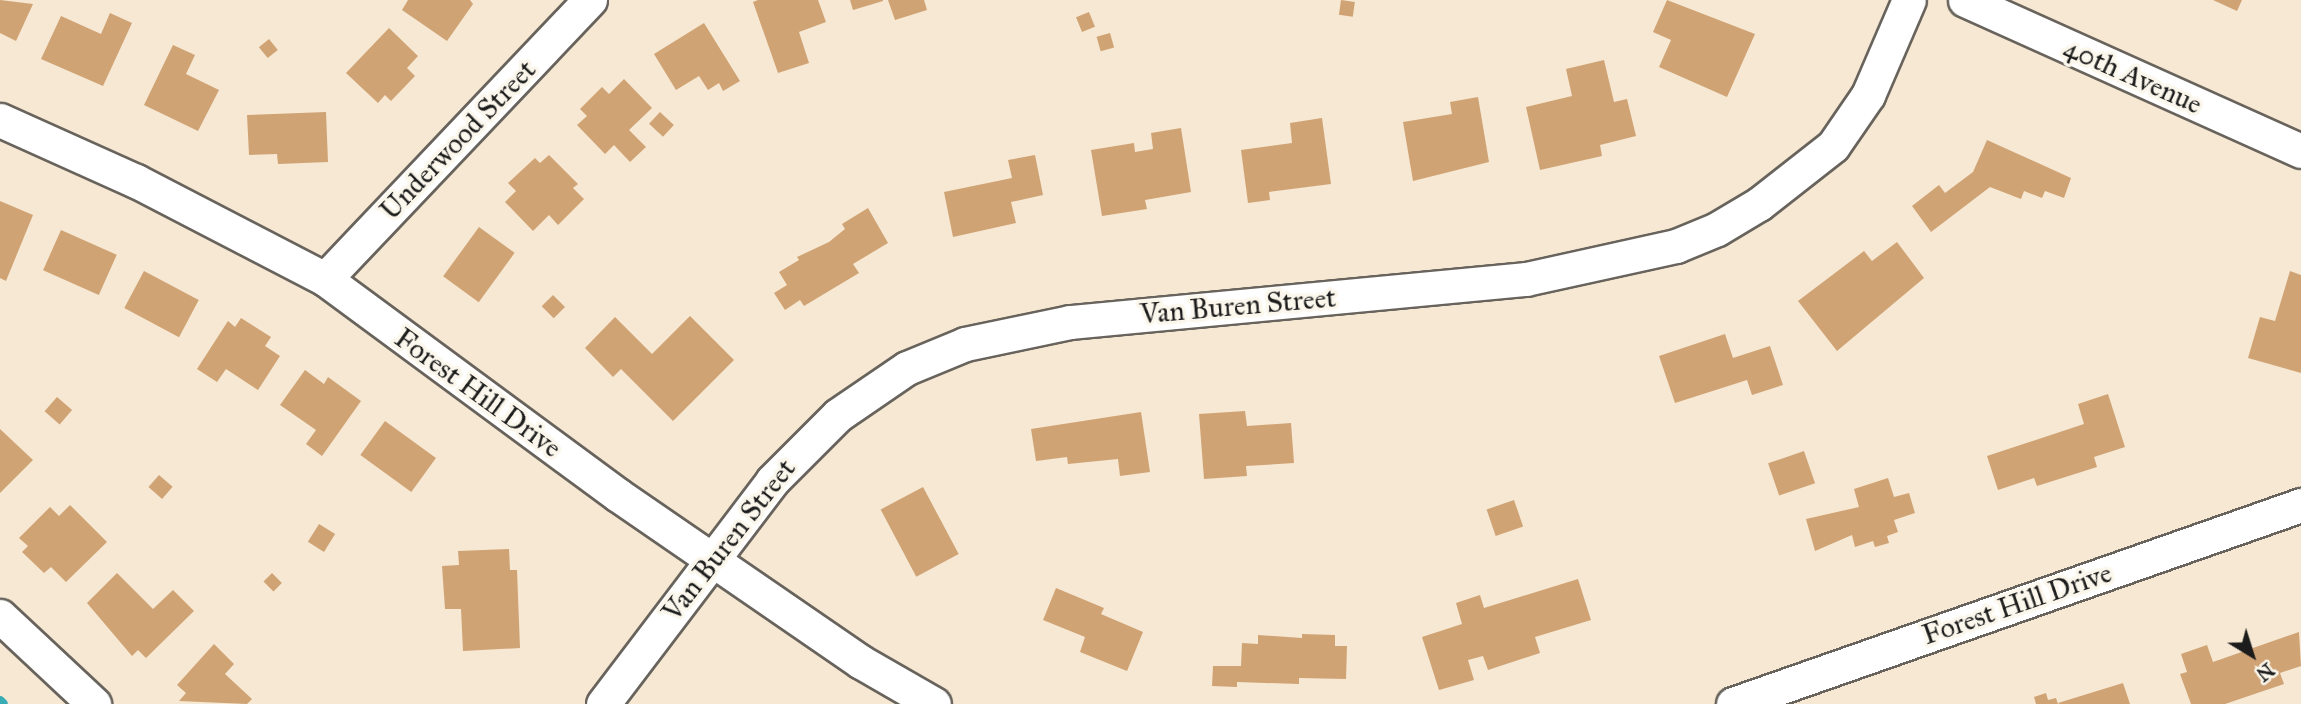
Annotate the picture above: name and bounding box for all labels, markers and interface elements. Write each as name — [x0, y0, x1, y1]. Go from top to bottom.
street label: 40th Avenue — [2059, 31, 2207, 121]
street label: Underwood Street — [373, 53, 543, 227]
street label: Van Buren Street — [1139, 281, 1337, 331]
street label: Forest Hill Drive — [388, 321, 568, 465]
street label: Van Buren Street — [655, 452, 803, 628]
street label: Forest Hill Drive — [1918, 556, 2116, 652]
north arrow — [2217, 620, 2287, 690]
text: N — [2252, 658, 2279, 686]

